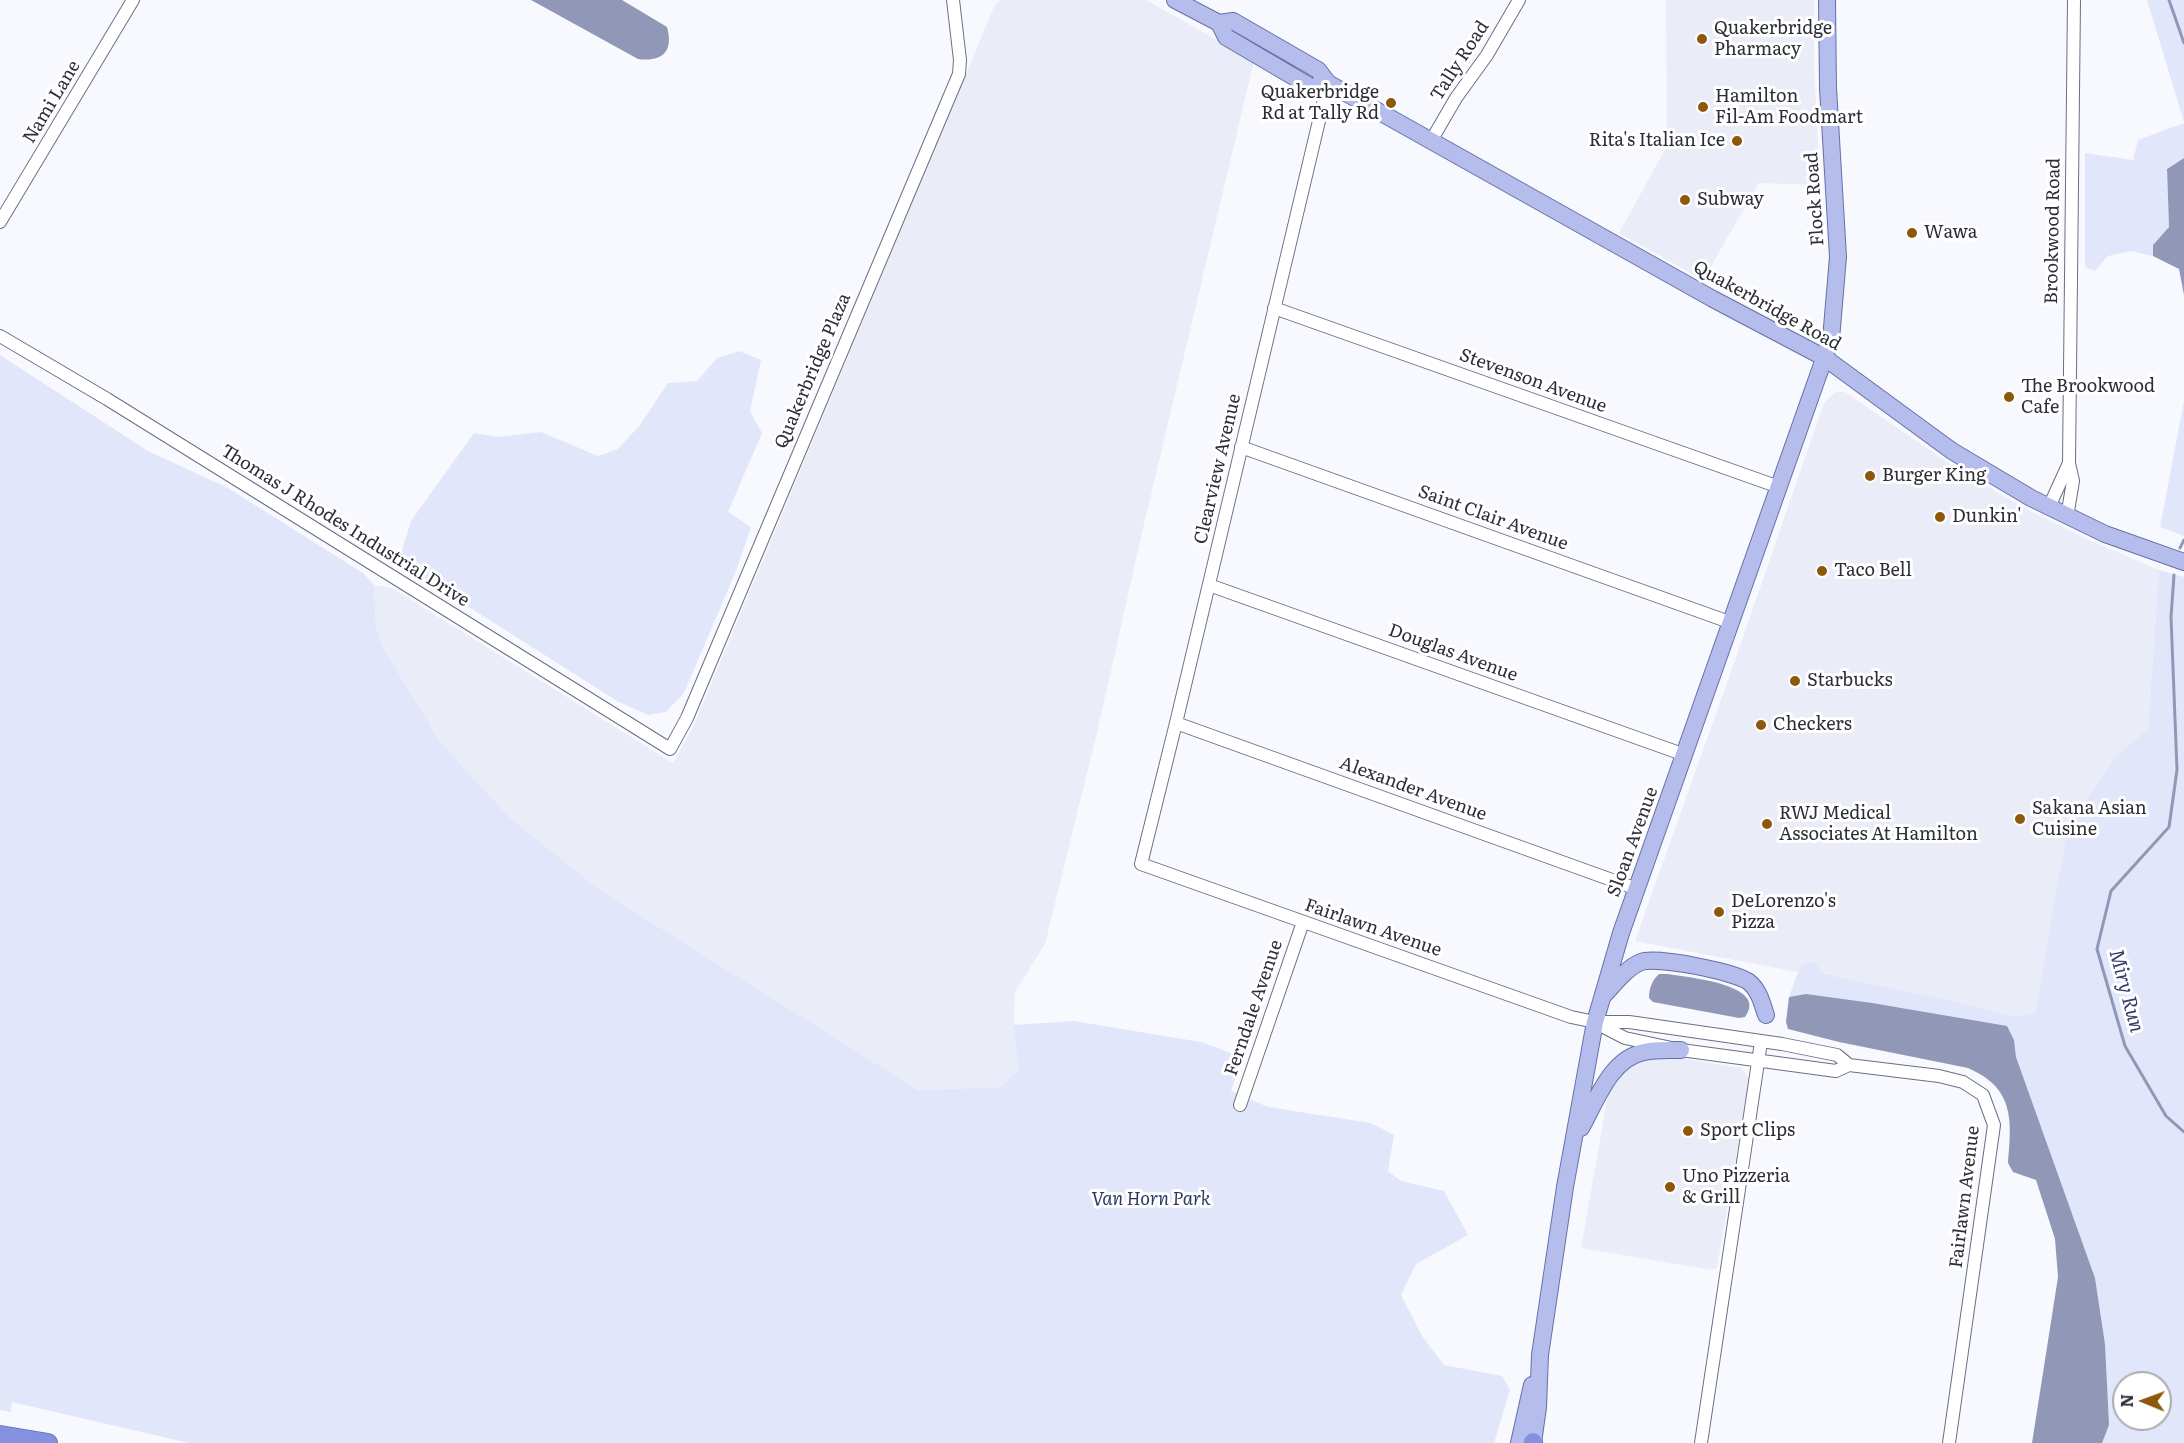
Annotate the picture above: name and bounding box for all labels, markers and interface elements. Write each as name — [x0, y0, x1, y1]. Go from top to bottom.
street label: Tally Road — [1426, 17, 1494, 105]
place label: Quakerbridge Pharmacy — [1714, 18, 1832, 60]
marker: Quakerbridge Pharmacy — [1695, 32, 1709, 46]
street label: Nami Lane — [19, 57, 85, 147]
place label: Quakerbridge Rd at Tally Rd — [1261, 82, 1379, 124]
place label: Hamilton Fil-Am Foodmart — [1715, 86, 1863, 128]
marker: Quakerbridge Rd at Tally Rd — [1384, 96, 1398, 110]
marker: Hamilton Fil-Am Foodmart — [1696, 100, 1710, 114]
place label: Rita's Italian Ice — [1589, 130, 1725, 152]
marker: Rita's Italian Ice — [1730, 134, 1744, 148]
street label: Flock Road — [1801, 151, 1829, 247]
street label: Brookwood Road — [2041, 158, 2065, 304]
place label: Subway — [1697, 189, 1764, 211]
marker: Subway — [1678, 193, 1692, 207]
place label: Wawa — [1924, 222, 1977, 244]
marker: Wawa — [1905, 226, 1919, 240]
street label: Quakerbridge Road — [1689, 256, 1845, 356]
street label: Quakerbridge Plaza — [770, 290, 856, 452]
street label: Stevenson Avenue — [1456, 344, 1610, 418]
place label: The Brookwood Cafe — [2021, 376, 2155, 418]
marker: The Brookwood Cafe — [2002, 390, 2016, 404]
street label: Clearview Avenue — [1190, 392, 1246, 546]
street label: Thomas J Rhodes Industrial Drive — [217, 440, 473, 612]
place label: Burger King — [1882, 465, 1986, 487]
marker: Burger King — [1863, 469, 1877, 483]
street label: Saint Clair Avenue — [1415, 481, 1571, 555]
place label: Dunkin' — [1952, 506, 2021, 528]
marker: Dunkin' — [1933, 510, 1947, 524]
place label: Taco Bell — [1834, 560, 1912, 582]
marker: Taco Bell — [1815, 564, 1829, 578]
street label: Douglas Avenue — [1385, 620, 1521, 686]
place label: Starbucks — [1807, 670, 1893, 692]
marker: Starbucks — [1788, 674, 1802, 688]
place label: Checkers — [1773, 714, 1852, 736]
marker: Checkers — [1754, 718, 1768, 732]
street label: Alexander Avenue — [1336, 752, 1490, 826]
street label: Sloan Avenue — [1603, 784, 1663, 900]
place label: Sakana Asian Cuisine — [2032, 798, 2147, 840]
place label: RWJ Medical Associates At Hamilton — [1779, 803, 1978, 846]
marker: Sakana Asian Cuisine — [2013, 812, 2027, 826]
marker: RWJ Medical Associates At Hamilton — [1760, 817, 1774, 831]
place label: DeLorenzo's Pizza — [1731, 891, 1836, 934]
street label: Fairlawn Avenue — [1302, 894, 1444, 962]
marker: DeLorenzo's Pizza — [1712, 905, 1726, 919]
street label: Ferndale Avenue — [1221, 937, 1287, 1079]
water label: Miry Run — [2103, 947, 2149, 1035]
place label: Sport Clips — [1700, 1120, 1795, 1142]
marker: Sport Clips — [1681, 1124, 1695, 1138]
street label: Fairlawn Avenue — [1946, 1124, 1984, 1270]
place label: Uno Pizzeria & Grill — [1682, 1166, 1790, 1208]
marker: Uno Pizzeria & Grill — [1663, 1180, 1677, 1194]
park label: Van Horn Park — [1091, 1189, 1211, 1211]
north arrow — [2112, 1371, 2172, 1431]
text: N — [2114, 1394, 2138, 1408]

